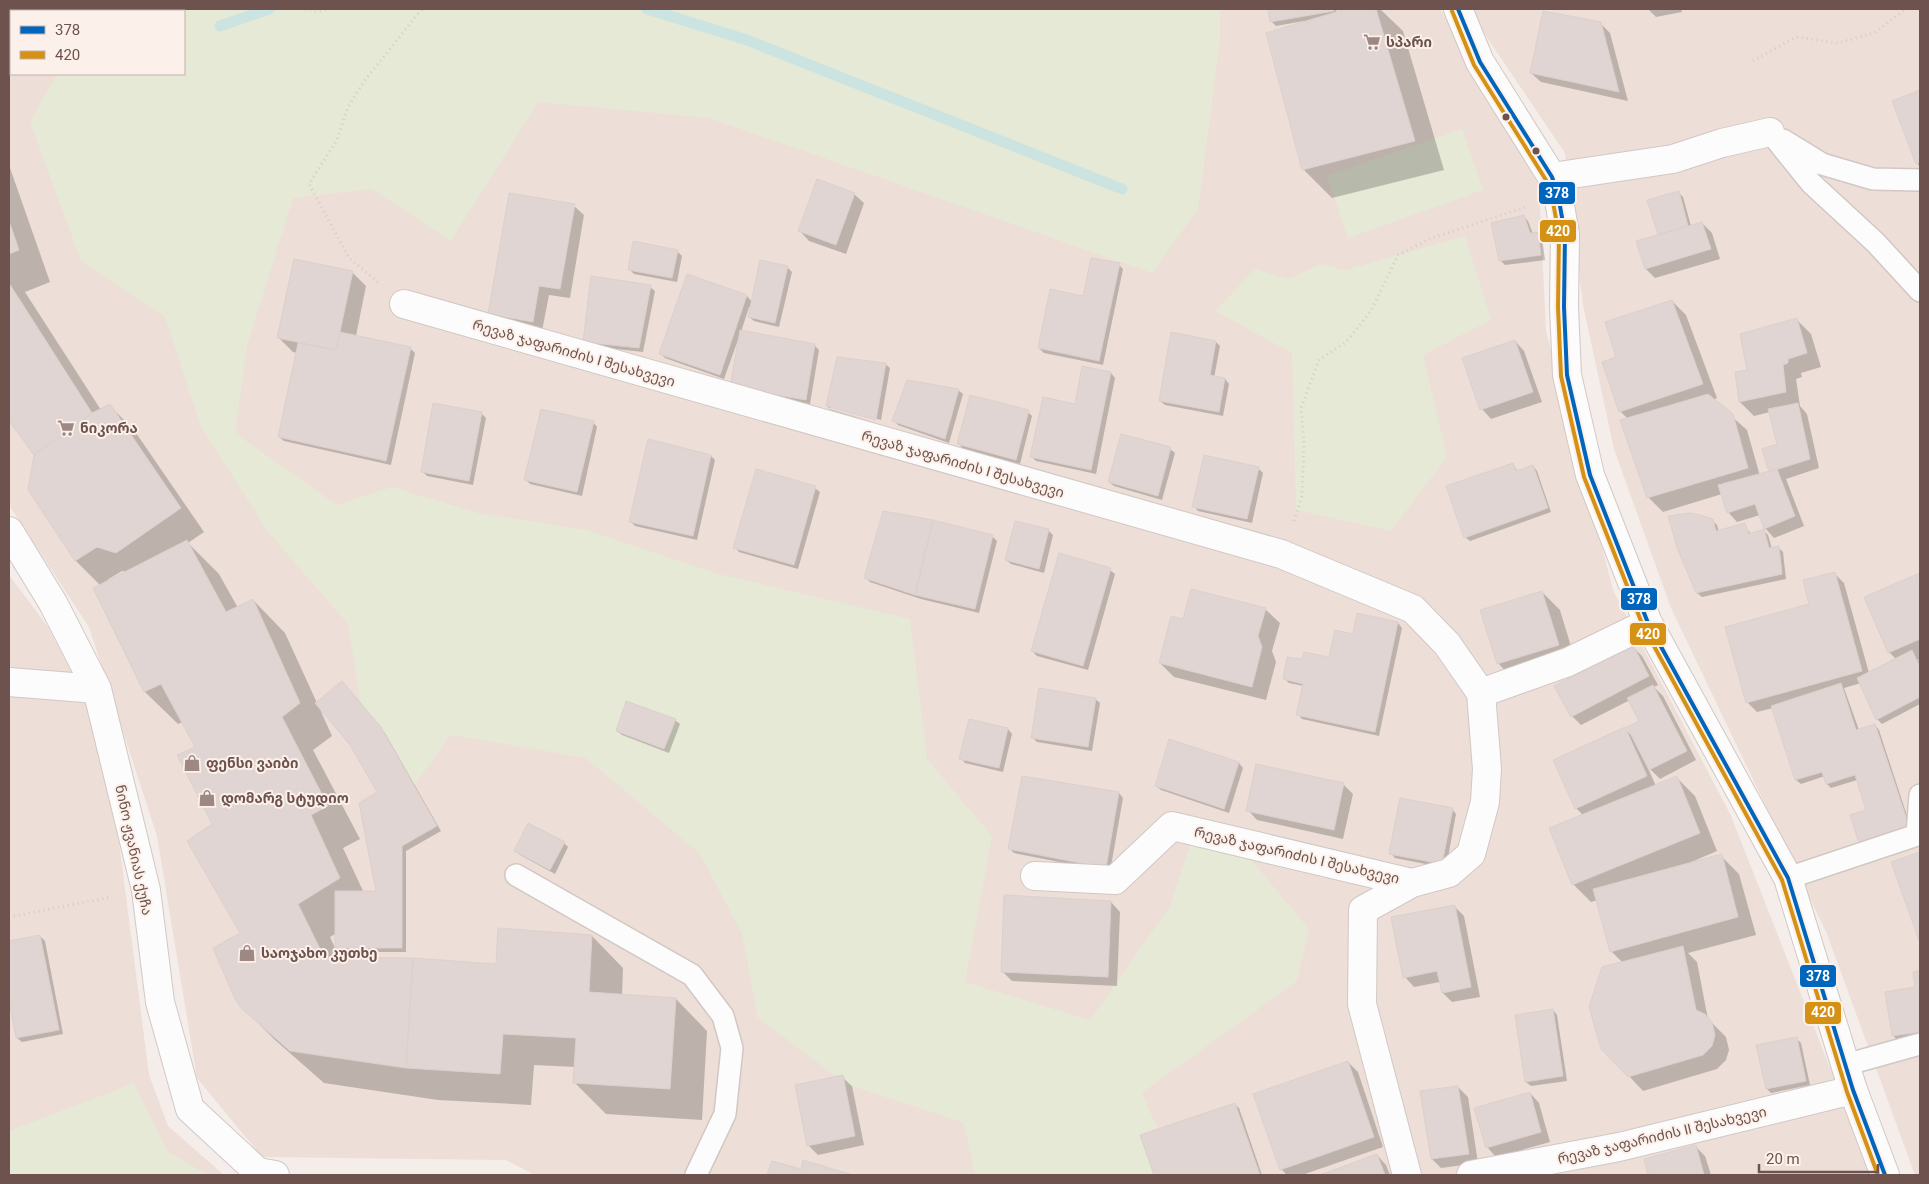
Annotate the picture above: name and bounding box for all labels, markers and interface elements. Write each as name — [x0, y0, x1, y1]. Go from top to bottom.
legend — [10, 10, 185, 75]
text: 378 — [55, 21, 80, 39]
supermarket icon: სპარი — [1362, 32, 1382, 52]
place label: სპარი — [1386, 34, 1432, 50]
text: 420 — [55, 46, 80, 64]
unlabelled marker — [1501, 112, 1511, 122]
unlabelled marker — [1531, 146, 1541, 156]
line badge: 378 — [1538, 181, 1576, 205]
text: 378 — [1545, 185, 1569, 201]
line badge: 420 — [1539, 219, 1577, 243]
text: 420 — [1546, 223, 1570, 239]
street label: რევაზ ჯაფარიძის I შესახვევი — [471, 316, 677, 391]
supermarket icon: ნიკორა — [56, 418, 76, 438]
place label: ნიკორა — [80, 420, 138, 437]
street label: რევაზ ჯაფარიძის I შესახვევი — [860, 427, 1066, 502]
line badge: 378 — [1620, 587, 1658, 611]
text: 378 — [1627, 591, 1651, 607]
line badge: 420 — [1629, 622, 1667, 646]
text: 420 — [1636, 626, 1660, 642]
shop icon: ფენსი ვაიბი — [182, 753, 202, 773]
place label: ფენსი ვაიბი — [206, 755, 299, 772]
street label: ნინო ჟვანიას ქუჩა — [111, 783, 156, 917]
shop icon: დომარგ სტუდიო — [197, 788, 217, 808]
place label: დომარგ სტუდიო — [221, 790, 349, 807]
street label: რევაზ ჯაფარიძის I შესახვევი — [1193, 824, 1401, 887]
shop icon: საოჯახო კუთხე — [237, 943, 257, 963]
place label: საოჯახო კუთხე — [261, 945, 378, 962]
line badge: 378 — [1799, 964, 1837, 988]
text: 378 — [1806, 968, 1830, 984]
line badge: 420 — [1804, 1001, 1842, 1025]
text: 420 — [1811, 1004, 1835, 1020]
street label: რევაზ ჯაფარიძის II შესახვევი — [1556, 1103, 1768, 1168]
scale bar — [1759, 1142, 1878, 1174]
text: 20 m — [1766, 1150, 1800, 1168]

